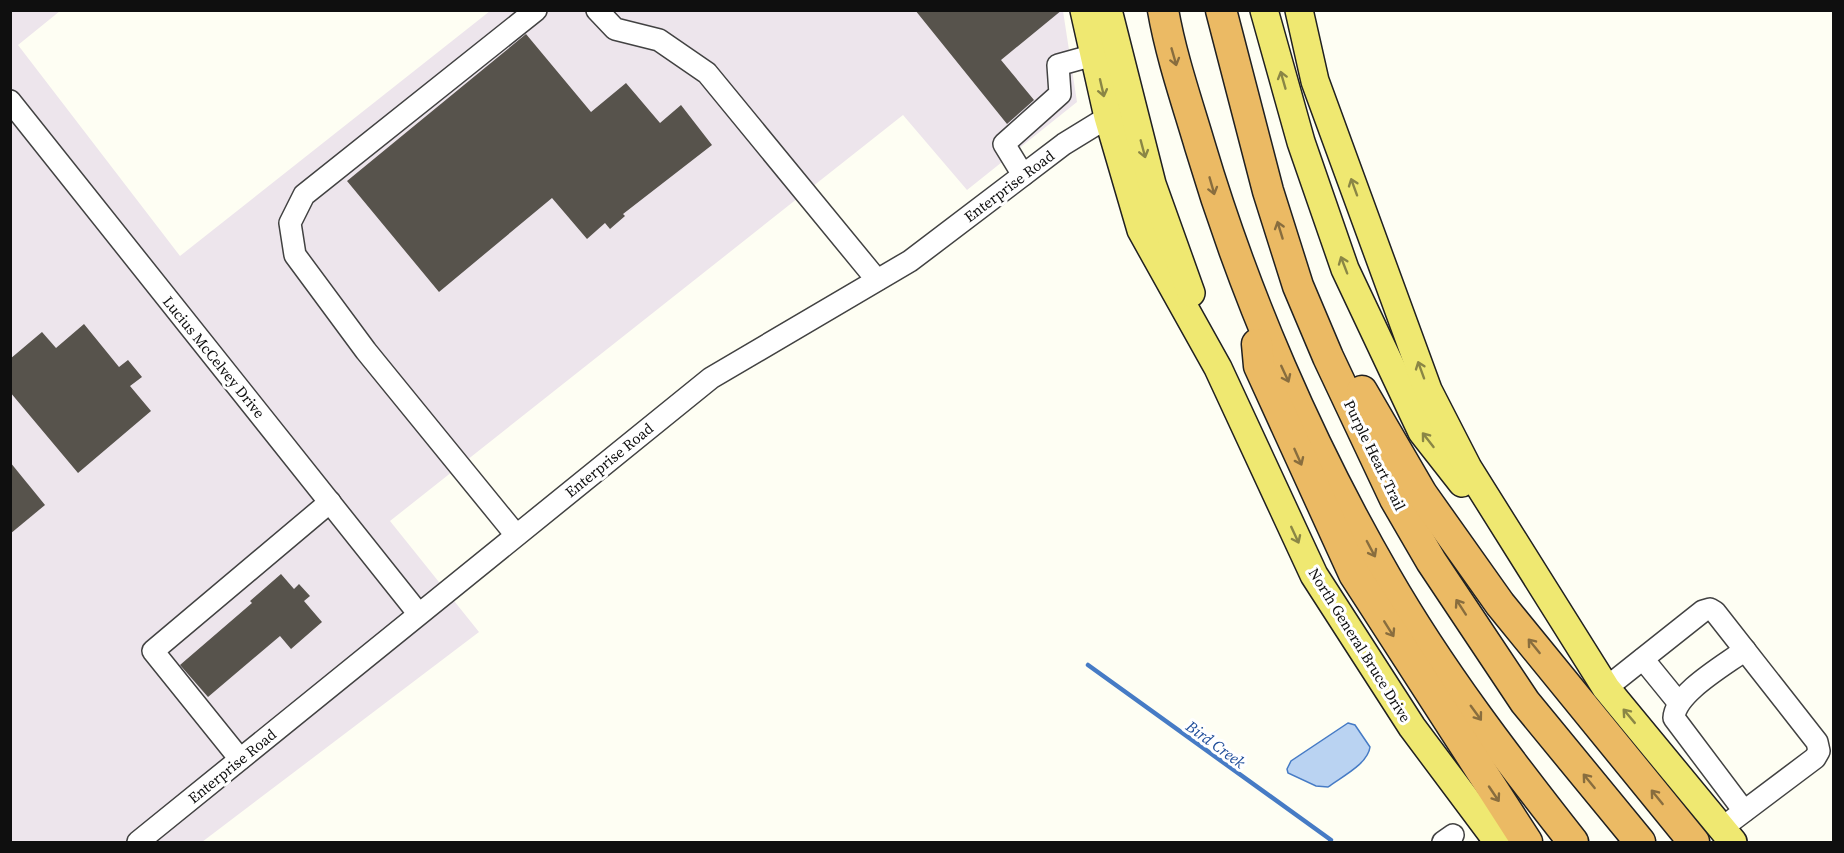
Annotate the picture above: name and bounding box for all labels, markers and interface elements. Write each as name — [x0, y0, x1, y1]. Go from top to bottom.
one-way arrow — [1169, 47, 1180, 66]
one-way arrow — [1277, 70, 1289, 89]
one-way arrow — [1097, 78, 1108, 97]
one-way arrow — [1138, 139, 1149, 158]
street label: Enterprise Road — [959, 145, 1059, 227]
one-way arrow — [1207, 176, 1218, 195]
one-way arrow — [1347, 178, 1358, 197]
one-way arrow — [1274, 221, 1285, 240]
one-way arrow — [1338, 256, 1349, 275]
street label: Lucius McCelvey Drive — [158, 291, 270, 423]
one-way arrow — [1414, 362, 1425, 380]
one-way arrow — [1280, 365, 1292, 383]
street label: Purple Heart Trail — [1339, 396, 1411, 514]
street label: Enterprise Road — [560, 418, 658, 502]
one-way arrow — [1422, 432, 1435, 448]
one-way arrow — [1294, 448, 1305, 466]
one-way arrow — [1290, 526, 1301, 544]
one-way arrow — [1366, 540, 1377, 558]
street label: North General Bruce Drive — [1304, 564, 1416, 727]
one-way arrow — [1455, 599, 1468, 616]
one-way arrow — [1382, 621, 1395, 638]
one-way arrow — [1528, 638, 1541, 654]
one-way arrow — [1470, 705, 1482, 721]
one-way arrow — [1623, 708, 1636, 724]
water label: Bird Creek — [1181, 714, 1250, 773]
street label: Enterprise Road — [183, 724, 281, 808]
one-way arrow — [1583, 773, 1596, 789]
one-way arrow — [1488, 785, 1500, 801]
one-way arrow — [1651, 789, 1664, 805]

